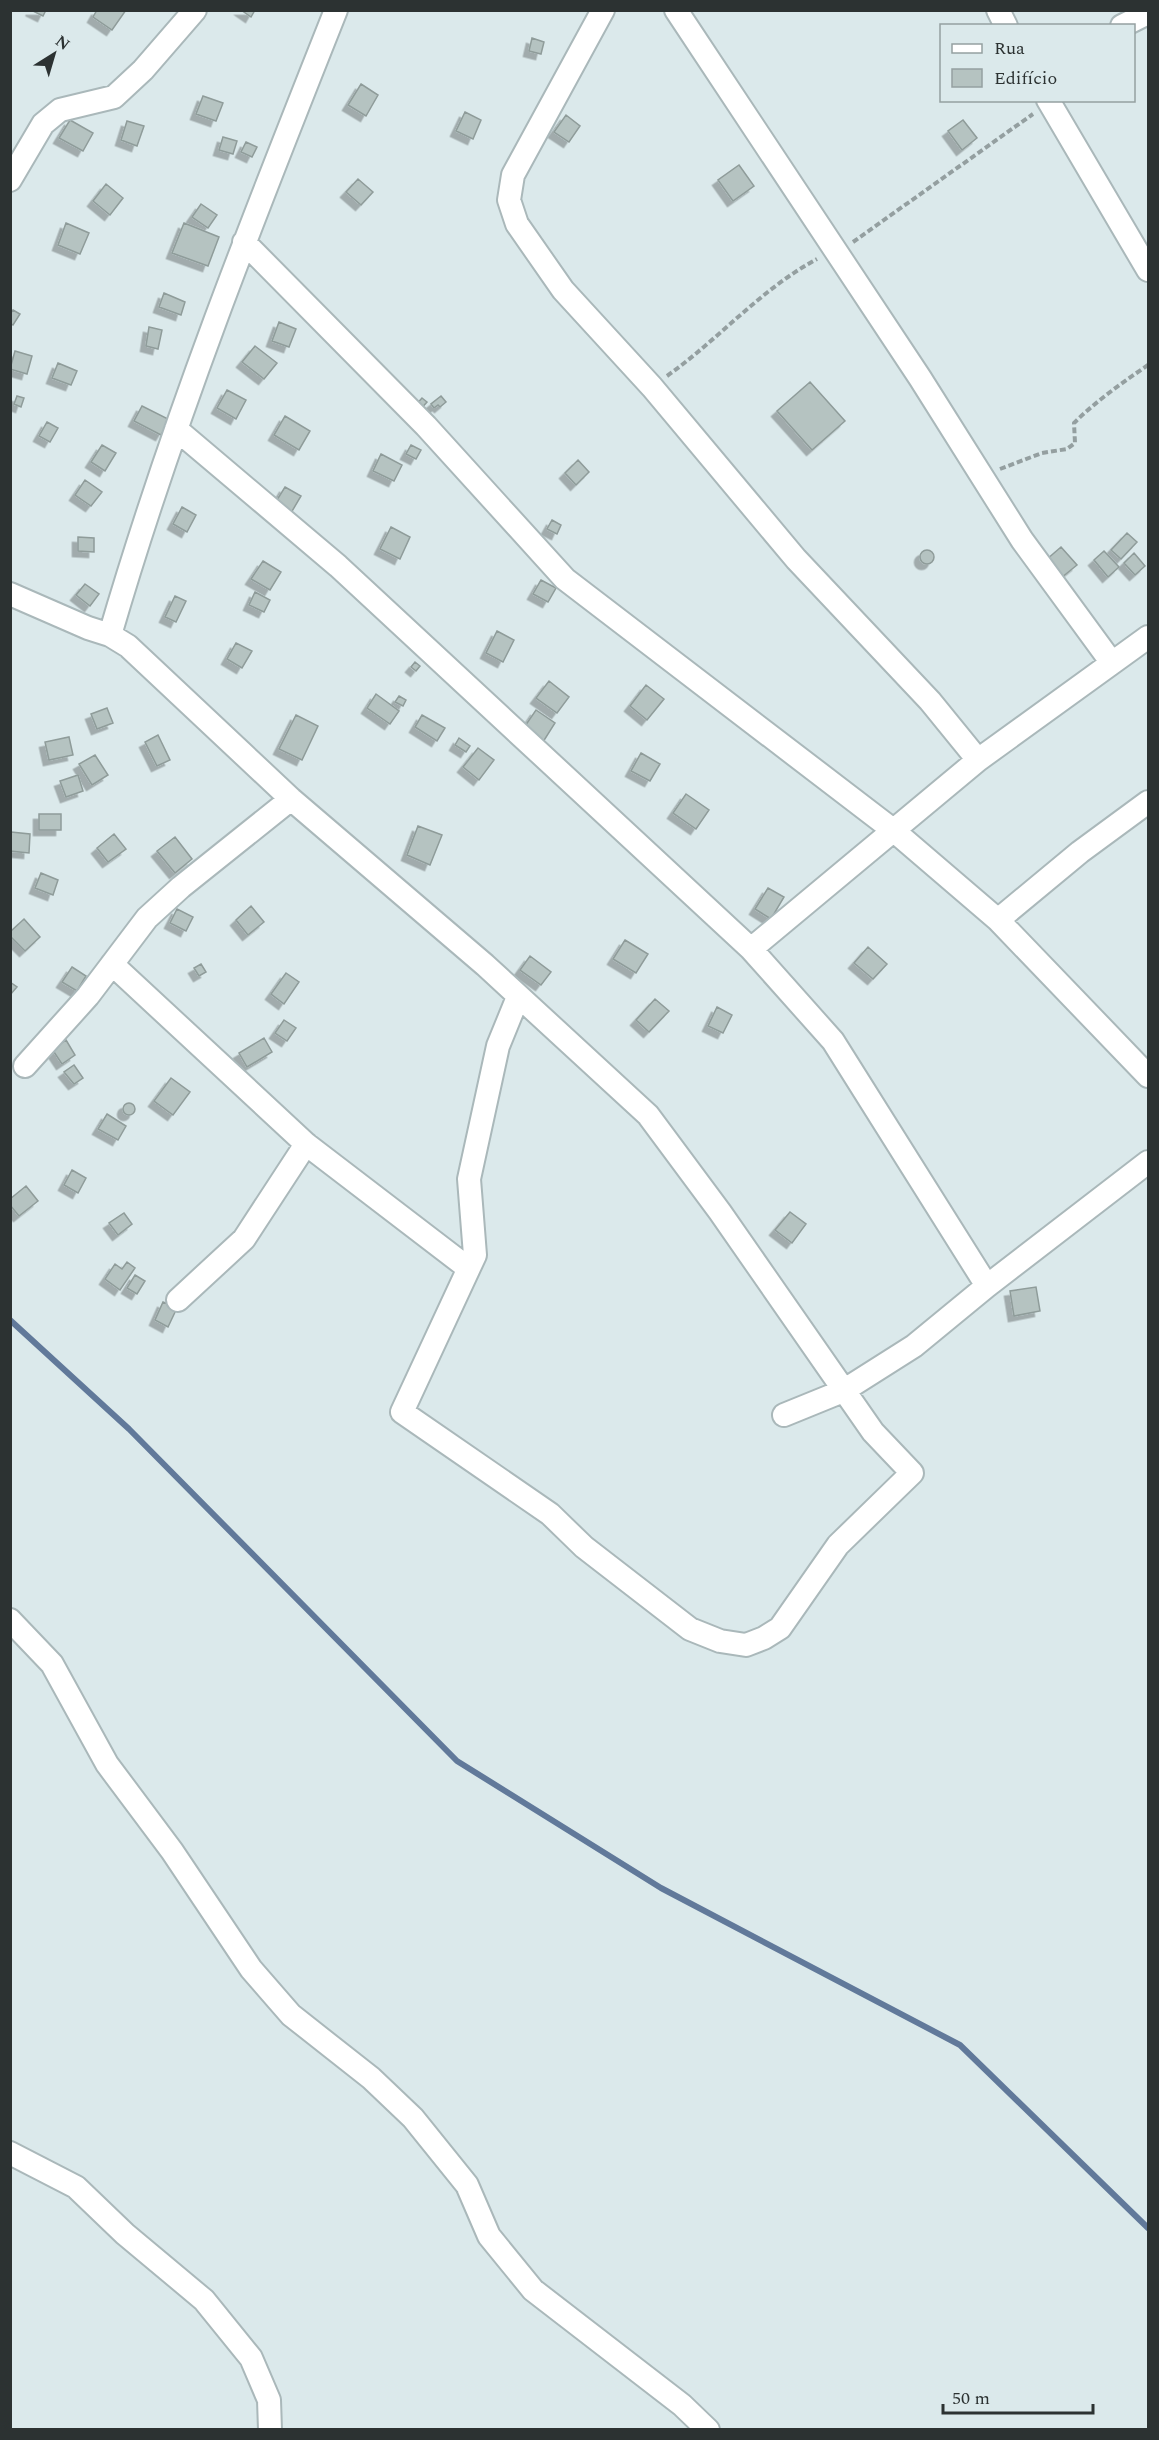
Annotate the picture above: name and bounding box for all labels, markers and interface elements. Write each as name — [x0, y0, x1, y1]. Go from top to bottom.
north arrow — [24, 24, 84, 84]
legend — [940, 24, 1135, 102]
text: N — [50, 29, 75, 56]
text: Rua — [994, 35, 1025, 62]
text: Edifício — [994, 65, 1057, 92]
scale bar — [943, 2377, 1093, 2415]
text: 50 m — [952, 2385, 990, 2412]

